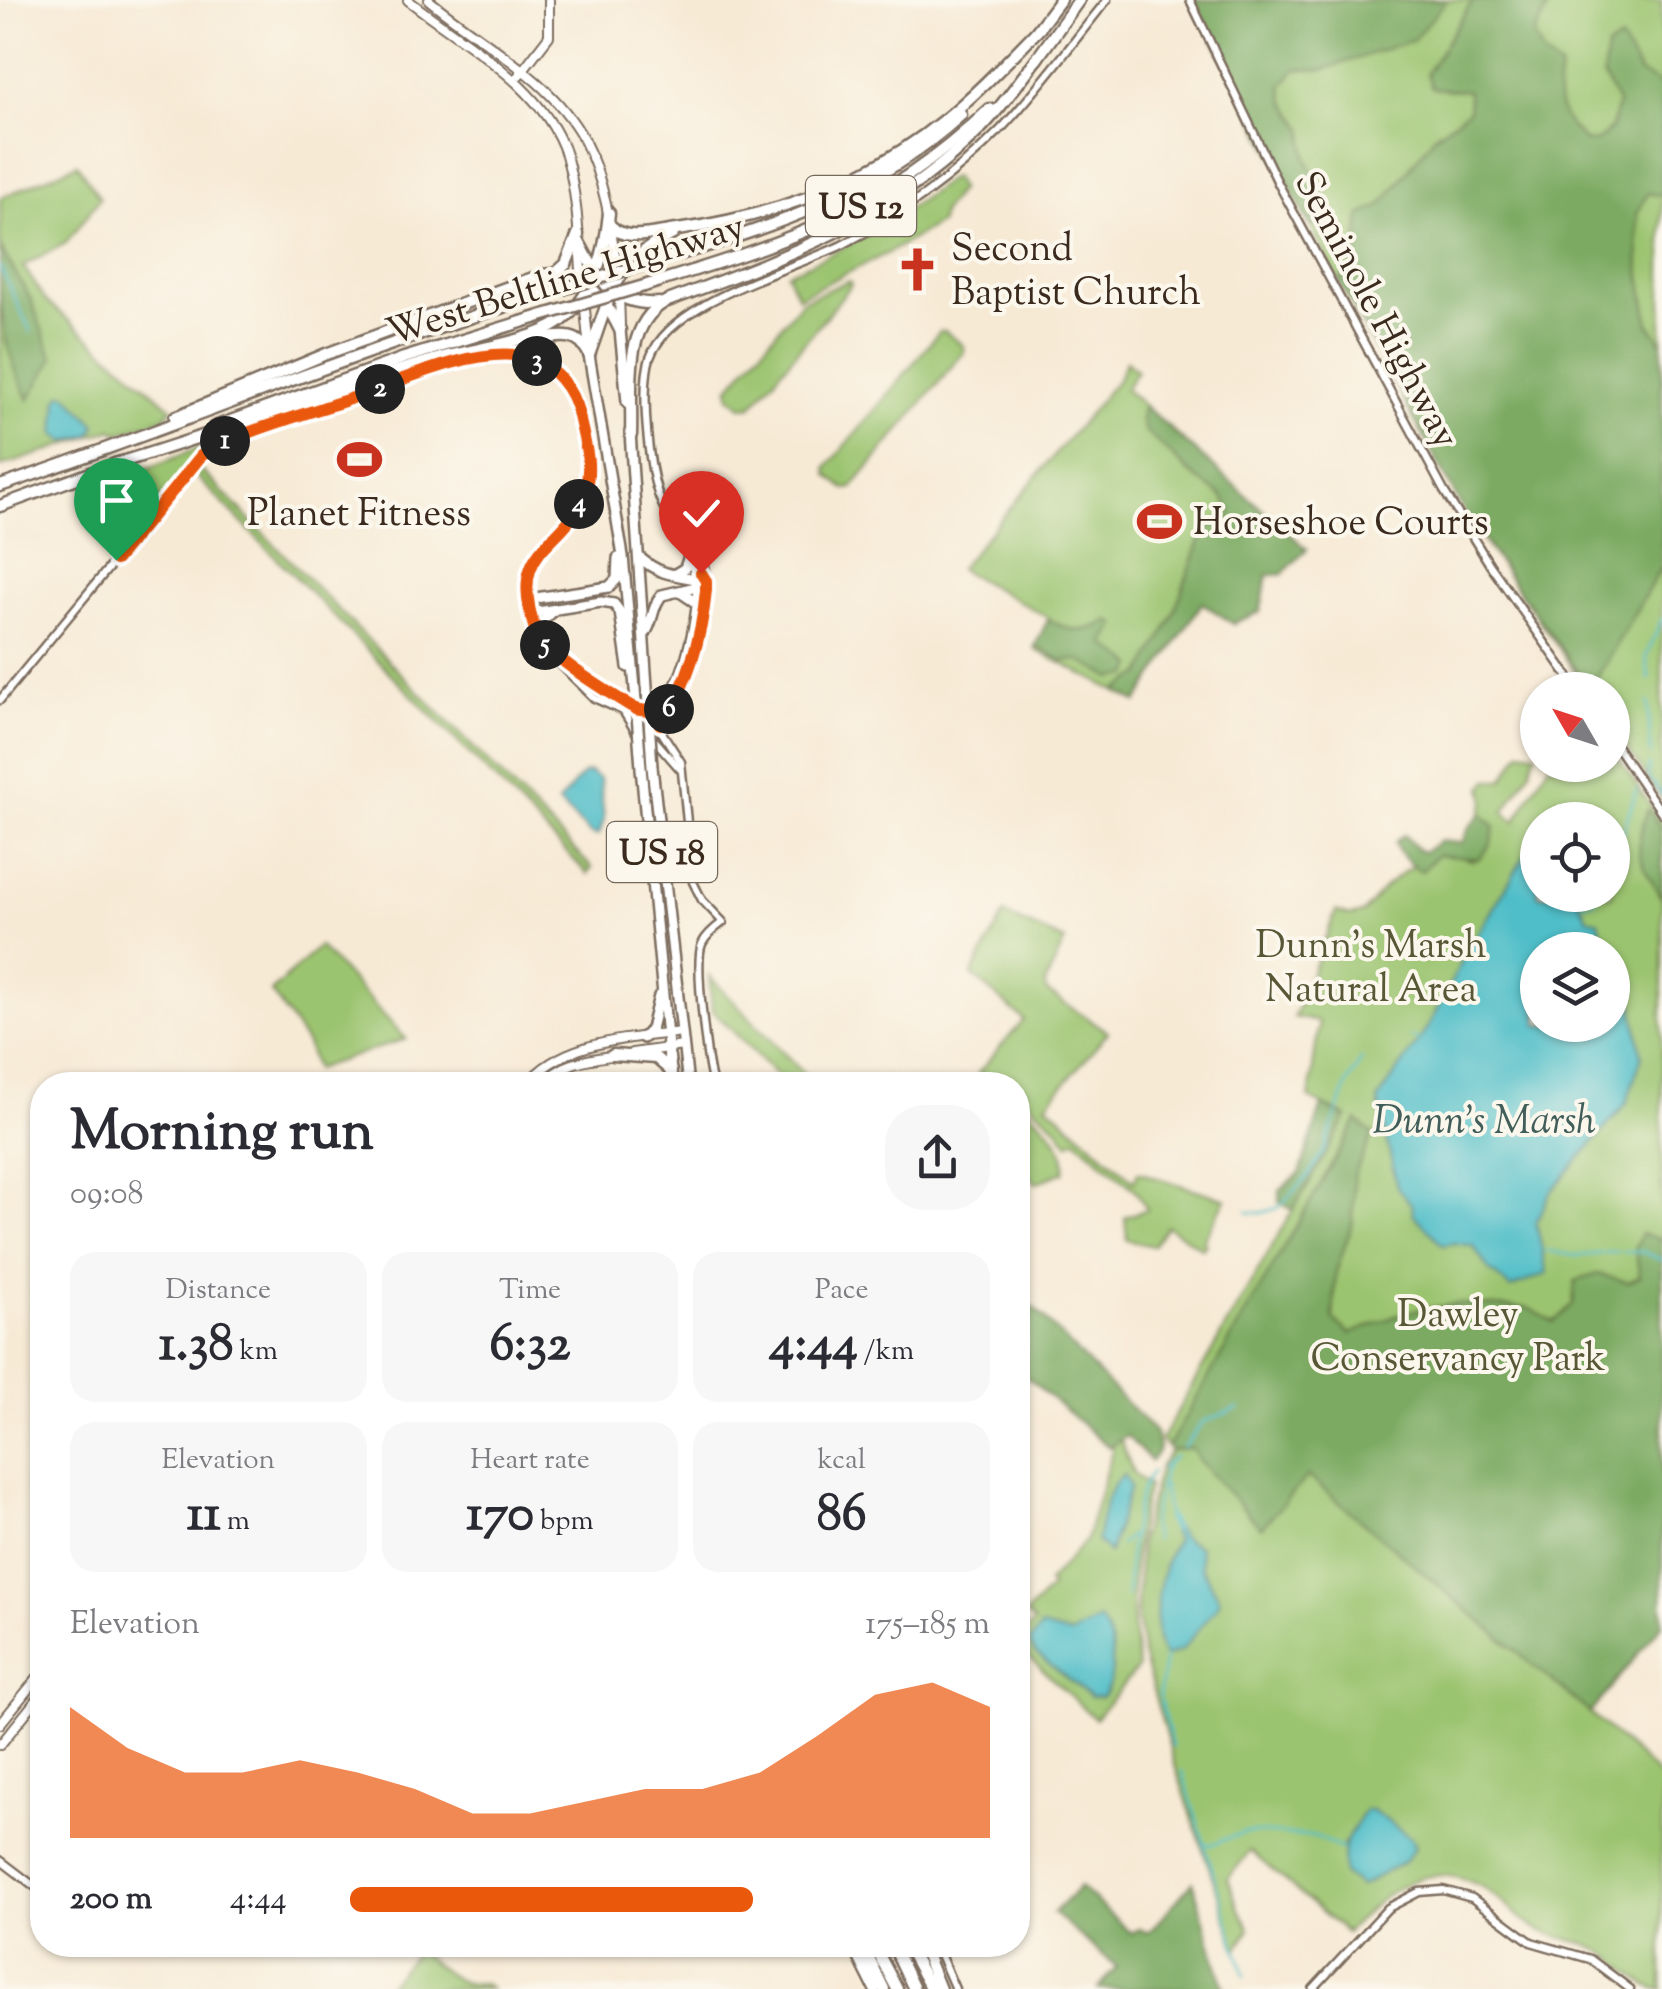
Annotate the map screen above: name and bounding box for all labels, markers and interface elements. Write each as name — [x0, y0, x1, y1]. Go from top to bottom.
street label: Seminole Highway — [1279, 163, 1470, 459]
road number: US 12 — [806, 176, 916, 236]
street label: West Beltline Highway — [381, 202, 752, 362]
place label: Second Baptist Church — [951, 224, 1201, 322]
church icon: Second Baptist Church — [894, 245, 942, 293]
pin: 3 — [512, 336, 562, 386]
text: 3 — [531, 341, 543, 381]
pin: 2 — [355, 364, 405, 414]
text: 2 — [373, 369, 387, 409]
pin: 1 — [200, 416, 250, 466]
text: 1 — [220, 421, 230, 461]
sports icon: Planet Fitness — [335, 436, 383, 484]
pin — [74, 458, 159, 561]
pin — [659, 471, 744, 574]
icon: arrive — [89, 473, 144, 528]
pin: 4 — [554, 479, 604, 529]
text: 4 — [572, 484, 586, 524]
icon: check — [674, 486, 729, 541]
place label: Planet Fitness — [247, 489, 471, 543]
sports icon: Horseshoe Courts — [1136, 497, 1184, 545]
place label: Horseshoe Courts — [1193, 498, 1489, 552]
pin: 5 — [520, 620, 570, 670]
text: 5 — [540, 625, 550, 665]
north arrow — [1520, 672, 1630, 782]
map controls — [1520, 672, 1630, 1042]
pin: 6 — [644, 684, 694, 734]
text: 6 — [662, 689, 676, 729]
button: locate — [1520, 802, 1630, 912]
road number: US 18 — [607, 822, 717, 882]
park label: Dunn's Marsh Natural Area — [1255, 921, 1487, 1019]
button: layers — [1520, 932, 1630, 1042]
text: Morning run — [70, 1095, 374, 1174]
water label: Dunn's Marsh — [1372, 1095, 1596, 1152]
button: share — [885, 1105, 990, 1210]
text: 09:08 — [70, 1172, 143, 1218]
text: Distance — [166, 1271, 271, 1311]
text: Time — [499, 1271, 561, 1311]
text: Pace — [815, 1271, 868, 1311]
park label: Dawley Conservancy Park — [1311, 1290, 1606, 1388]
text: 1.38 — [159, 1311, 234, 1383]
text: 6:32 — [490, 1311, 570, 1383]
text: 4:44 — [769, 1311, 858, 1383]
text: km — [234, 1332, 278, 1372]
text: /km — [858, 1332, 914, 1372]
text: Elevation — [162, 1441, 275, 1481]
text: Heart rate — [470, 1441, 590, 1481]
text: kcal — [818, 1441, 866, 1481]
text: 11 — [187, 1481, 221, 1553]
text: 170 — [466, 1481, 534, 1553]
text: 86 — [817, 1481, 867, 1553]
text: m — [221, 1502, 250, 1542]
text: bpm — [534, 1502, 594, 1542]
text: Elevation — [70, 1602, 200, 1648]
text: 175–185 m — [865, 1602, 990, 1648]
text: 200 m — [70, 1877, 152, 1923]
text: 4:44 — [230, 1877, 287, 1923]

